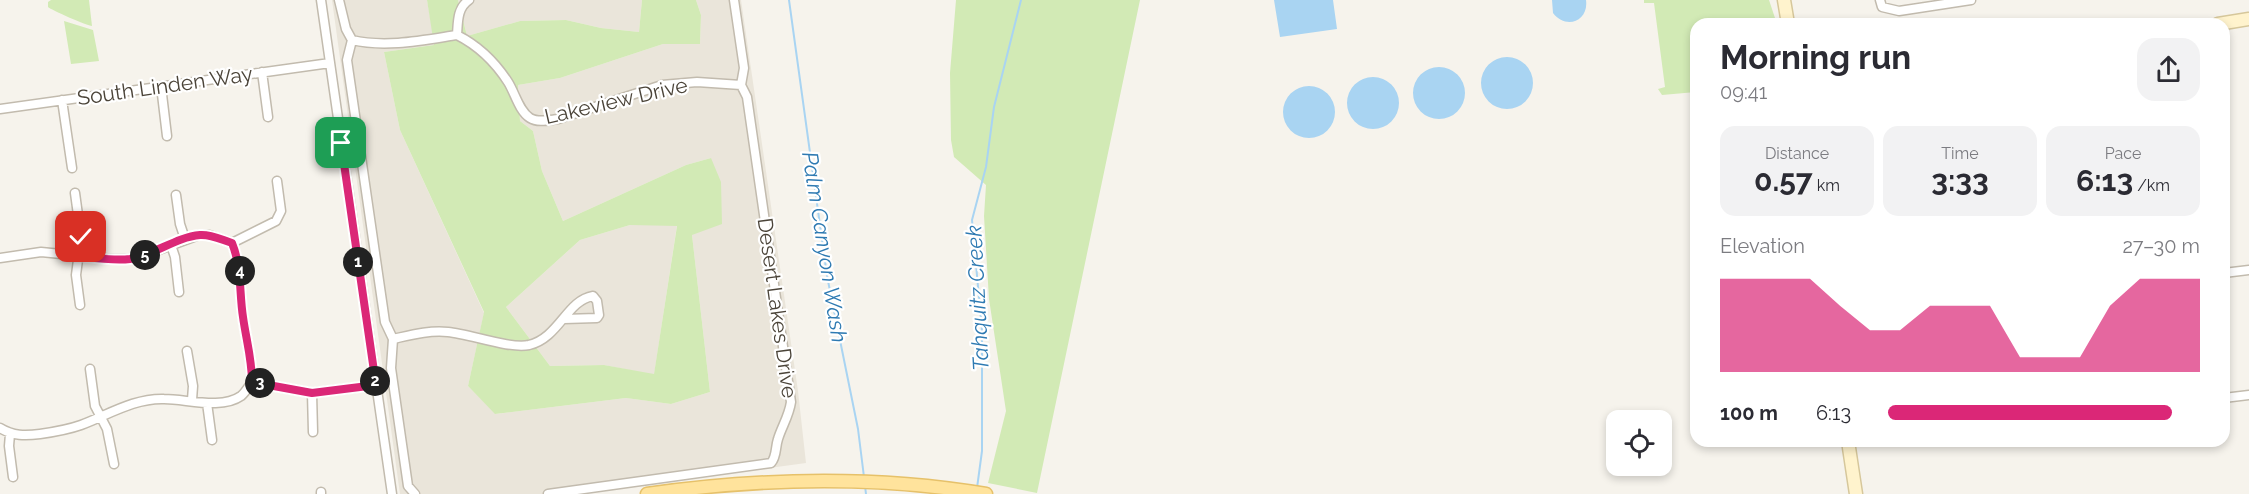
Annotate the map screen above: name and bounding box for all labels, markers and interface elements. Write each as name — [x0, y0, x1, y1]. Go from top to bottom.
text: Morning run — [1720, 38, 1911, 77]
button: share — [2137, 38, 2200, 101]
street label: South Linden Way — [76, 61, 254, 110]
street label: Lakeview Drive — [542, 72, 690, 129]
text: 09:41 — [1720, 80, 1767, 104]
pin — [315, 117, 366, 168]
icon: arrive — [324, 126, 357, 159]
text: Distance — [1765, 144, 1829, 163]
text: Time — [1941, 144, 1979, 163]
text: Pace — [2105, 144, 2141, 163]
water label: Palm Canyon Wash — [797, 150, 853, 344]
text: 0.57 — [1754, 163, 1813, 198]
text: 3:33 — [1931, 163, 1989, 198]
text: 6:13 — [2076, 163, 2133, 198]
text: km — [1813, 176, 1840, 195]
text: /km — [2133, 176, 2170, 195]
pin — [55, 211, 106, 262]
street label: Desert Lakes Drive — [752, 216, 803, 400]
icon: check — [64, 220, 97, 253]
water label: Tahquitz Creek — [960, 224, 994, 372]
text: Elevation — [1720, 234, 1805, 258]
text: 27–30 m — [2122, 234, 2200, 258]
pin: 5 — [130, 240, 160, 270]
text: 5 — [141, 245, 149, 264]
pin: 1 — [343, 247, 373, 277]
text: 1 — [354, 252, 362, 271]
pin: 4 — [225, 256, 255, 286]
text: 4 — [235, 261, 245, 280]
pin: 2 — [360, 366, 390, 396]
pin: 3 — [245, 368, 275, 398]
text: 2 — [370, 371, 380, 390]
text: 3 — [256, 373, 264, 392]
text: 100 m — [1720, 401, 1778, 425]
text: 6:13 — [1816, 401, 1851, 425]
map controls — [1606, 410, 1672, 476]
button: locate — [1606, 410, 1672, 476]

